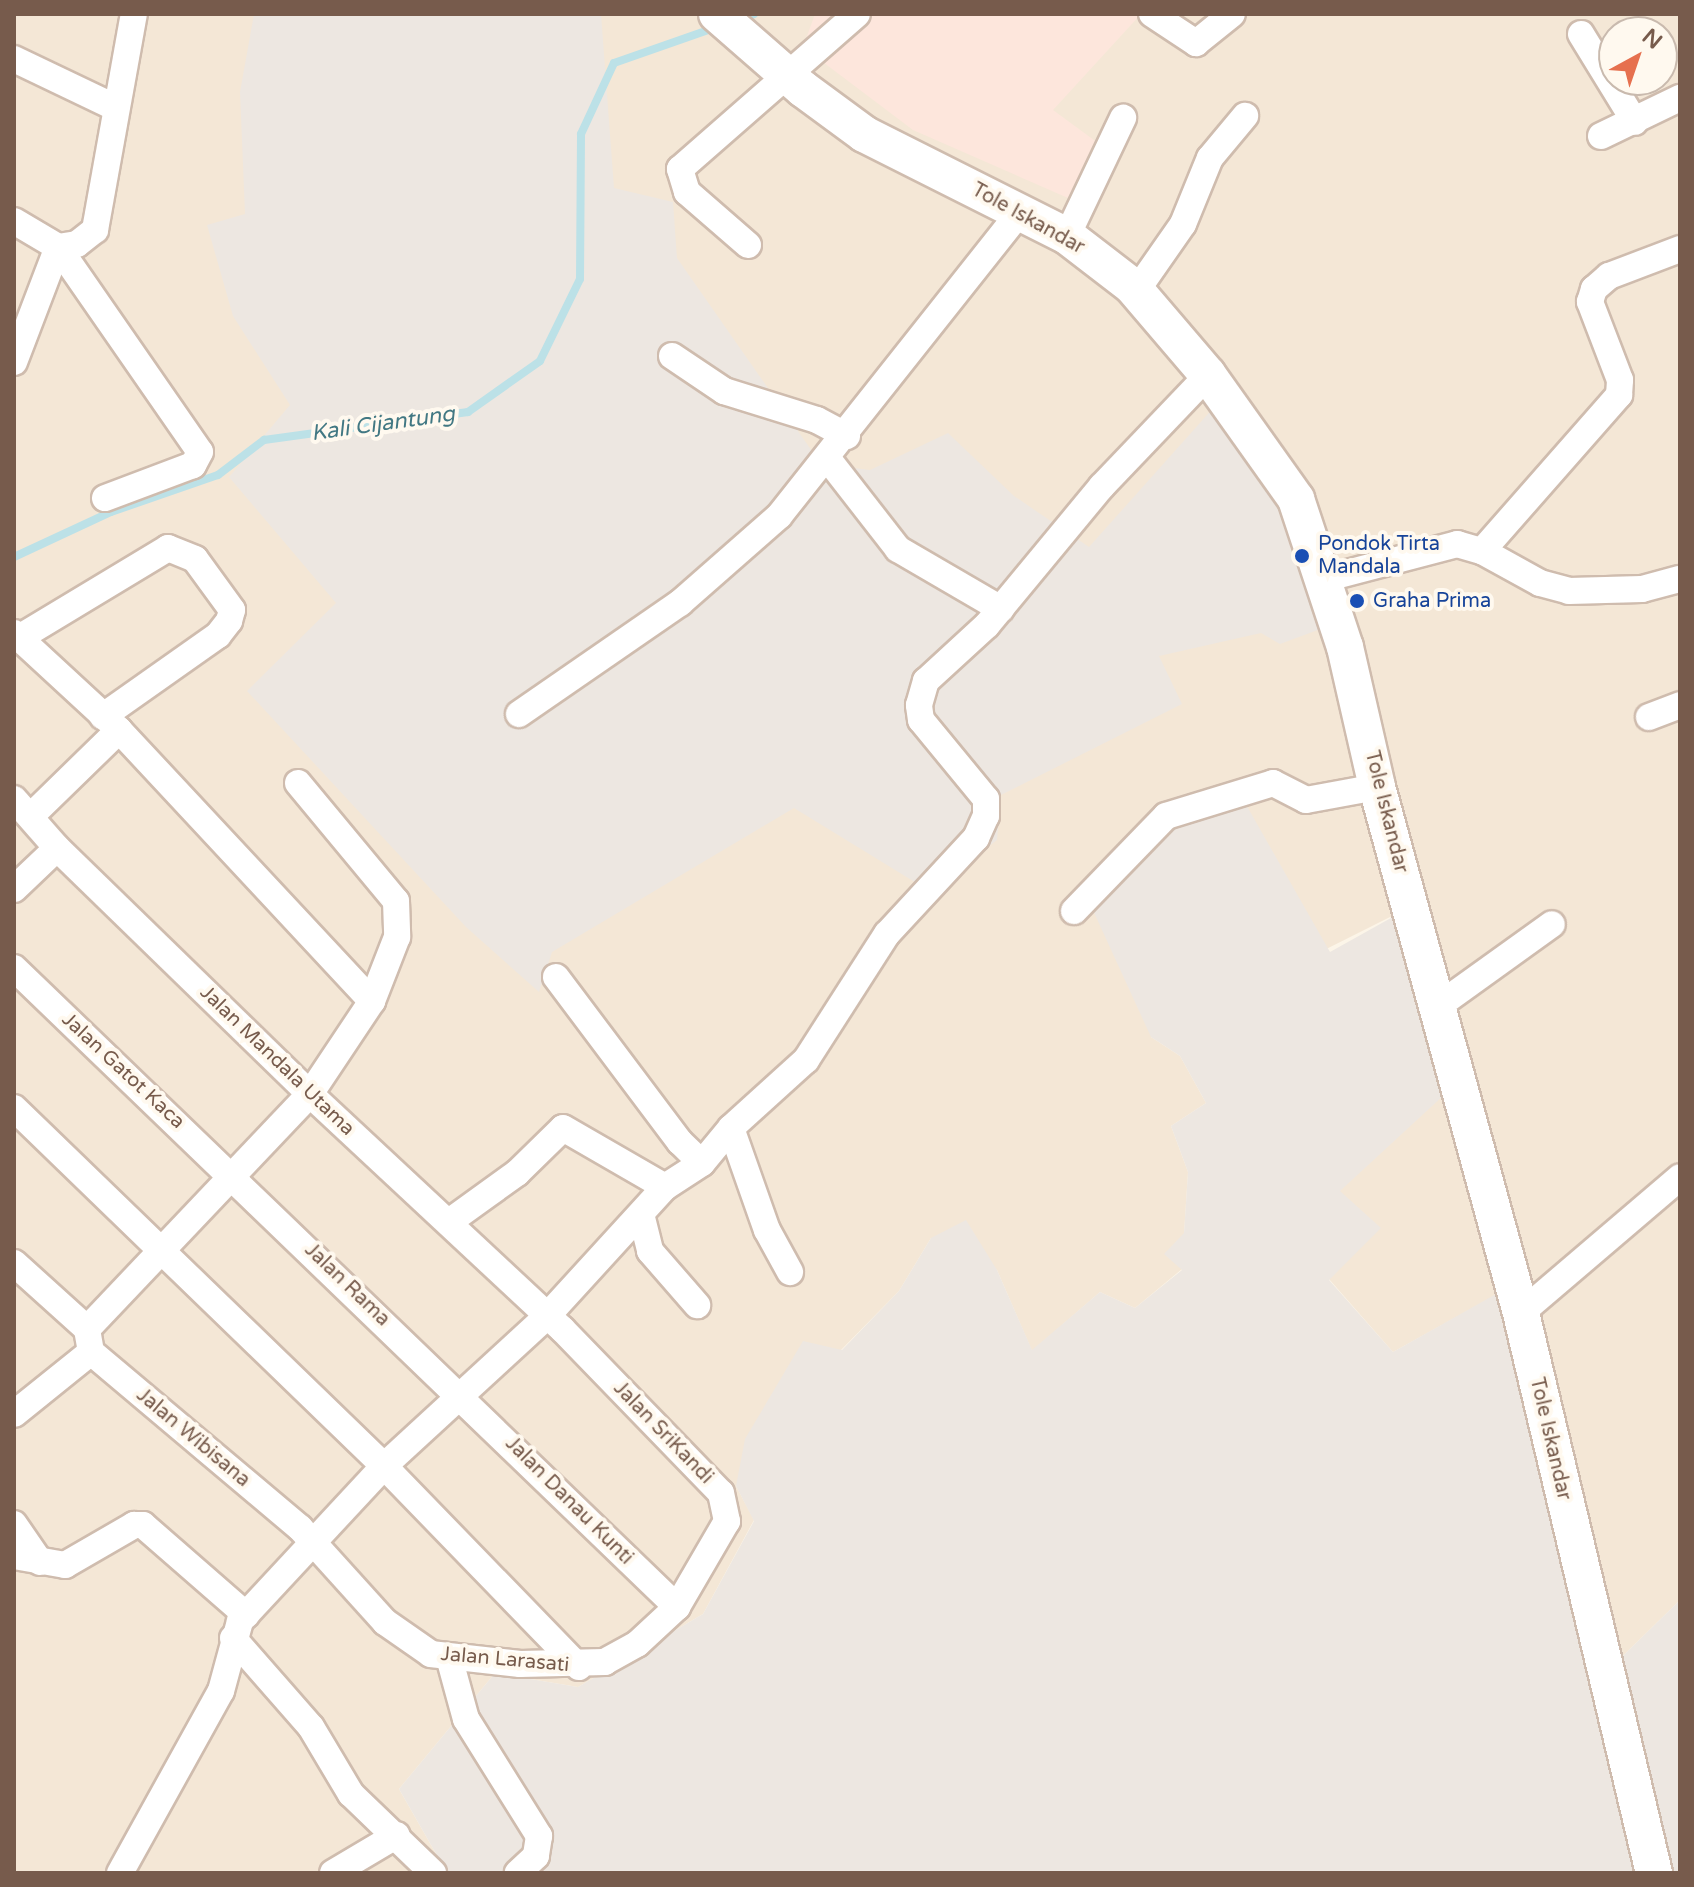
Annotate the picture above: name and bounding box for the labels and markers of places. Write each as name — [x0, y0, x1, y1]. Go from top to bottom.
place label: Pondok Tirta Mandala — [1318, 532, 1440, 579]
marker: Pondok Tirta Mandala — [1293, 547, 1311, 565]
place label: Graha Prima — [1373, 589, 1491, 613]
marker: Graha Prima — [1348, 592, 1366, 610]

